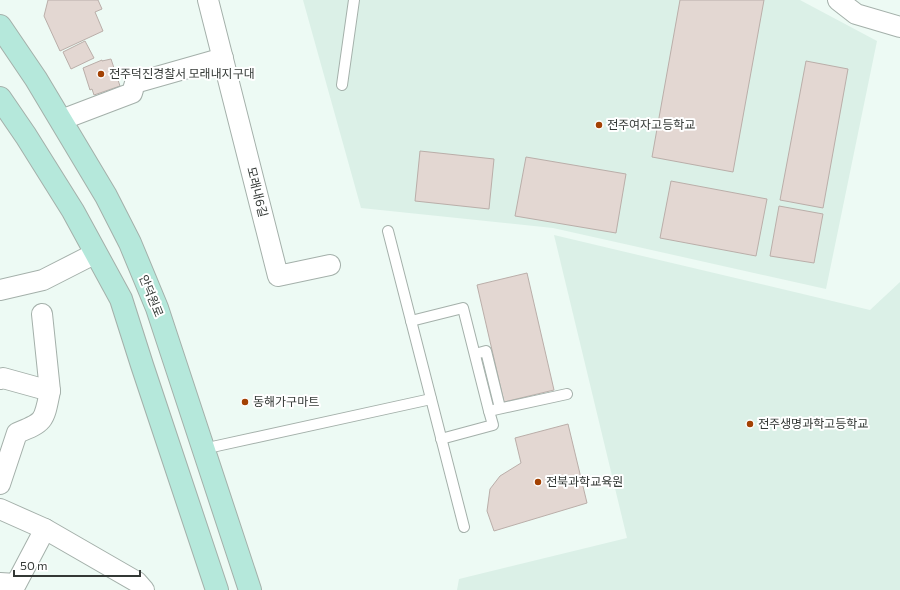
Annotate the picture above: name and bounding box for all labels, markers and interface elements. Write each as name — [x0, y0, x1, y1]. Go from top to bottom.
place label: 전주덕진경찰서 모래내지구대 — [109, 66, 255, 80]
marker: 전주덕진경찰서 모래내지구대 — [96, 69, 106, 79]
place label: 전주여자고등학교 — [607, 117, 695, 131]
marker: 전주여자고등학교 — [594, 120, 604, 130]
street label: 모래내6길 — [245, 165, 271, 218]
street label: 안덕원로 — [137, 273, 167, 319]
place label: 동해가구마트 — [253, 394, 319, 408]
marker: 동해가구마트 — [240, 397, 250, 407]
place label: 전주생명과학고등학교 — [758, 416, 868, 430]
marker: 전주생명과학고등학교 — [745, 419, 755, 429]
place label: 전북과학교육원 — [546, 474, 623, 488]
marker: 전북과학교육원 — [533, 477, 543, 487]
scale bar — [14, 552, 140, 578]
text: 50 m — [20, 558, 48, 572]

